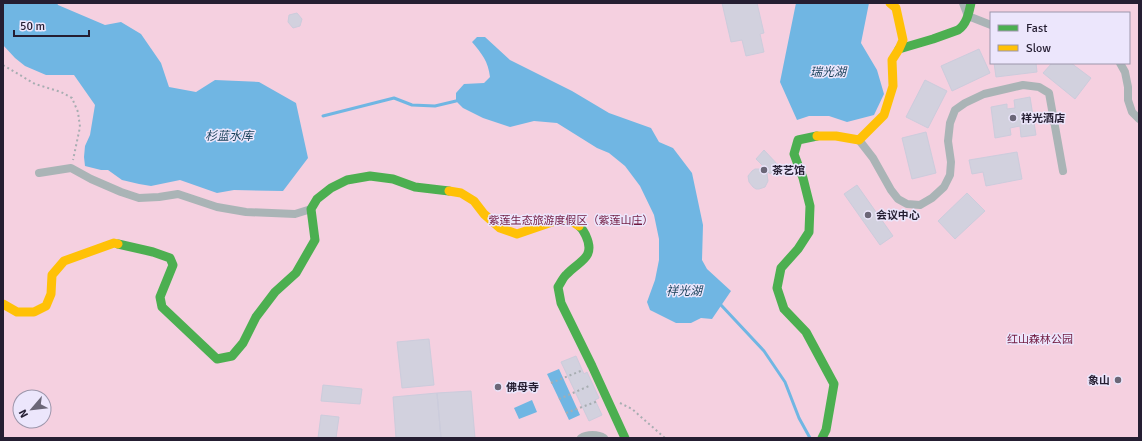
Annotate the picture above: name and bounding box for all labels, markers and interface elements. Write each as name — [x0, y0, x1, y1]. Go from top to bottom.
scale bar — [14, 12, 89, 38]
legend — [990, 12, 1130, 64]
text: 50 m — [20, 19, 45, 34]
text: Fast — [1026, 21, 1047, 36]
text: Slow — [1026, 41, 1051, 56]
water label: 瑞光湖 — [810, 65, 848, 80]
place label: 祥光酒店 — [1021, 112, 1065, 125]
marker: 祥光酒店 — [1008, 113, 1018, 123]
water label: 杉蓝水库 — [205, 129, 255, 144]
place label: 茶艺馆 — [772, 164, 805, 177]
marker: 茶艺馆 — [759, 165, 769, 175]
place label: 会议中心 — [876, 209, 920, 222]
marker: 会议中心 — [863, 210, 873, 220]
park label: 紫莲生态旅游度假区（紫莲山庄） — [489, 214, 654, 227]
water label: 祥光湖 — [666, 284, 704, 299]
park label: 红山森林公园 — [1007, 333, 1073, 346]
place label: 象山 — [1088, 374, 1110, 387]
marker: 象山 — [1113, 375, 1123, 385]
place label: 佛母寺 — [506, 381, 539, 394]
marker: 佛母寺 — [493, 382, 503, 392]
north arrow — [12, 389, 52, 429]
text: N — [16, 407, 31, 420]

